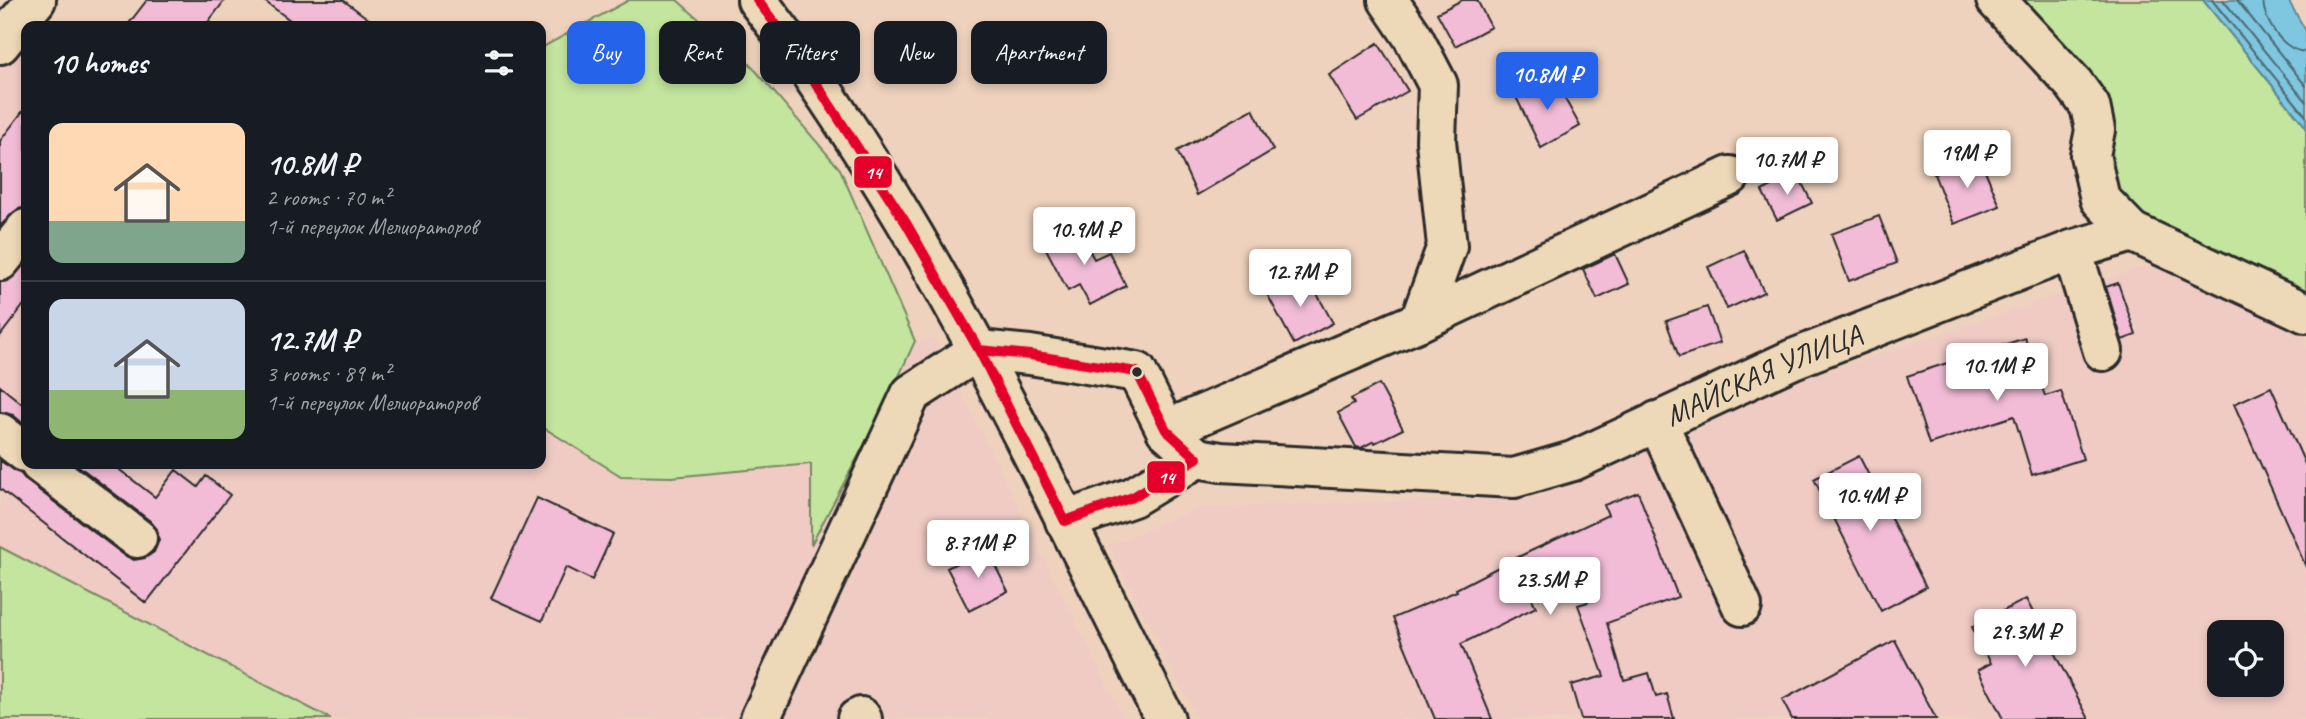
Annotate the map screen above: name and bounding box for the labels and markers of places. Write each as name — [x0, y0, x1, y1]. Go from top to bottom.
pin: 10.8M ₽ — [1482, 52, 1612, 112]
pin: 19M ₽ — [1918, 130, 2016, 190]
pin: 10.7M ₽ — [1722, 138, 1852, 197]
pin: 10.9M ₽ — [1019, 208, 1149, 267]
pin: 12.7M ₽ — [1235, 250, 1365, 309]
pin: 10.1M ₽ — [1932, 344, 2062, 403]
unlabelled marker — [1130, 365, 1144, 379]
pin: 10.4M ₽ — [1805, 474, 1935, 533]
pin: 8.71M ₽ — [913, 520, 1043, 580]
pin: 23.5M ₽ — [1485, 558, 1615, 617]
pin: 29.3M ₽ — [1960, 610, 2090, 669]

